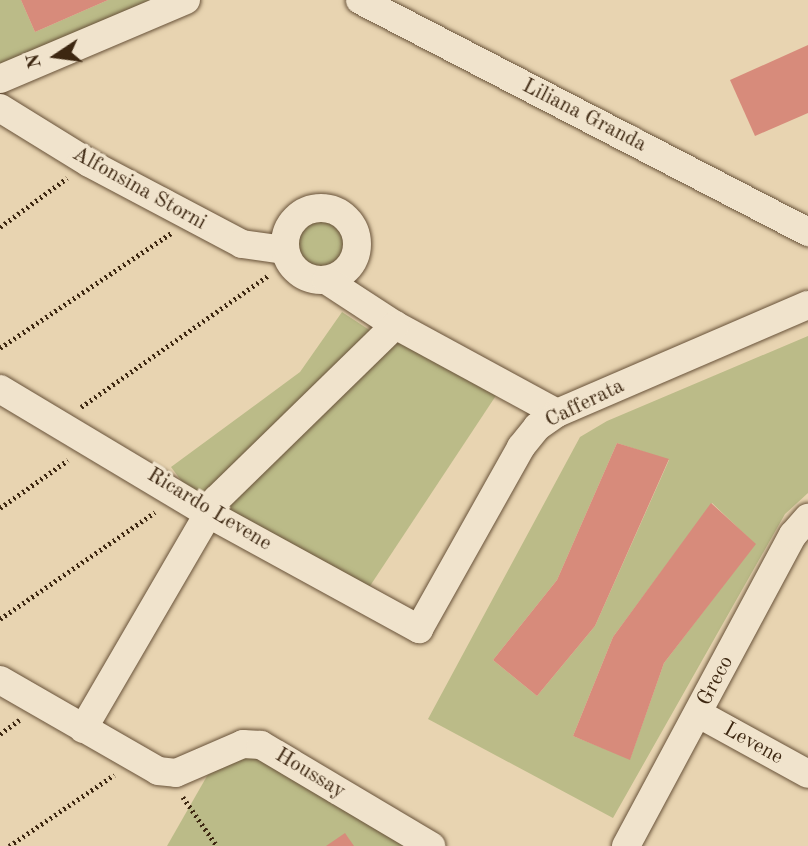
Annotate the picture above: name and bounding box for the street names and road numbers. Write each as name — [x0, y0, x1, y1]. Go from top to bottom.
street label: Liliana Granda — [518, 74, 650, 158]
street label: Alfonsina Storni — [68, 142, 210, 236]
street label: Cafferata — [541, 374, 629, 434]
street label: Ricardo Levene — [142, 463, 276, 557]
street label: Greco — [692, 652, 740, 710]
street label: Levene — [719, 717, 787, 771]
street label: Houssay — [270, 743, 350, 805]

